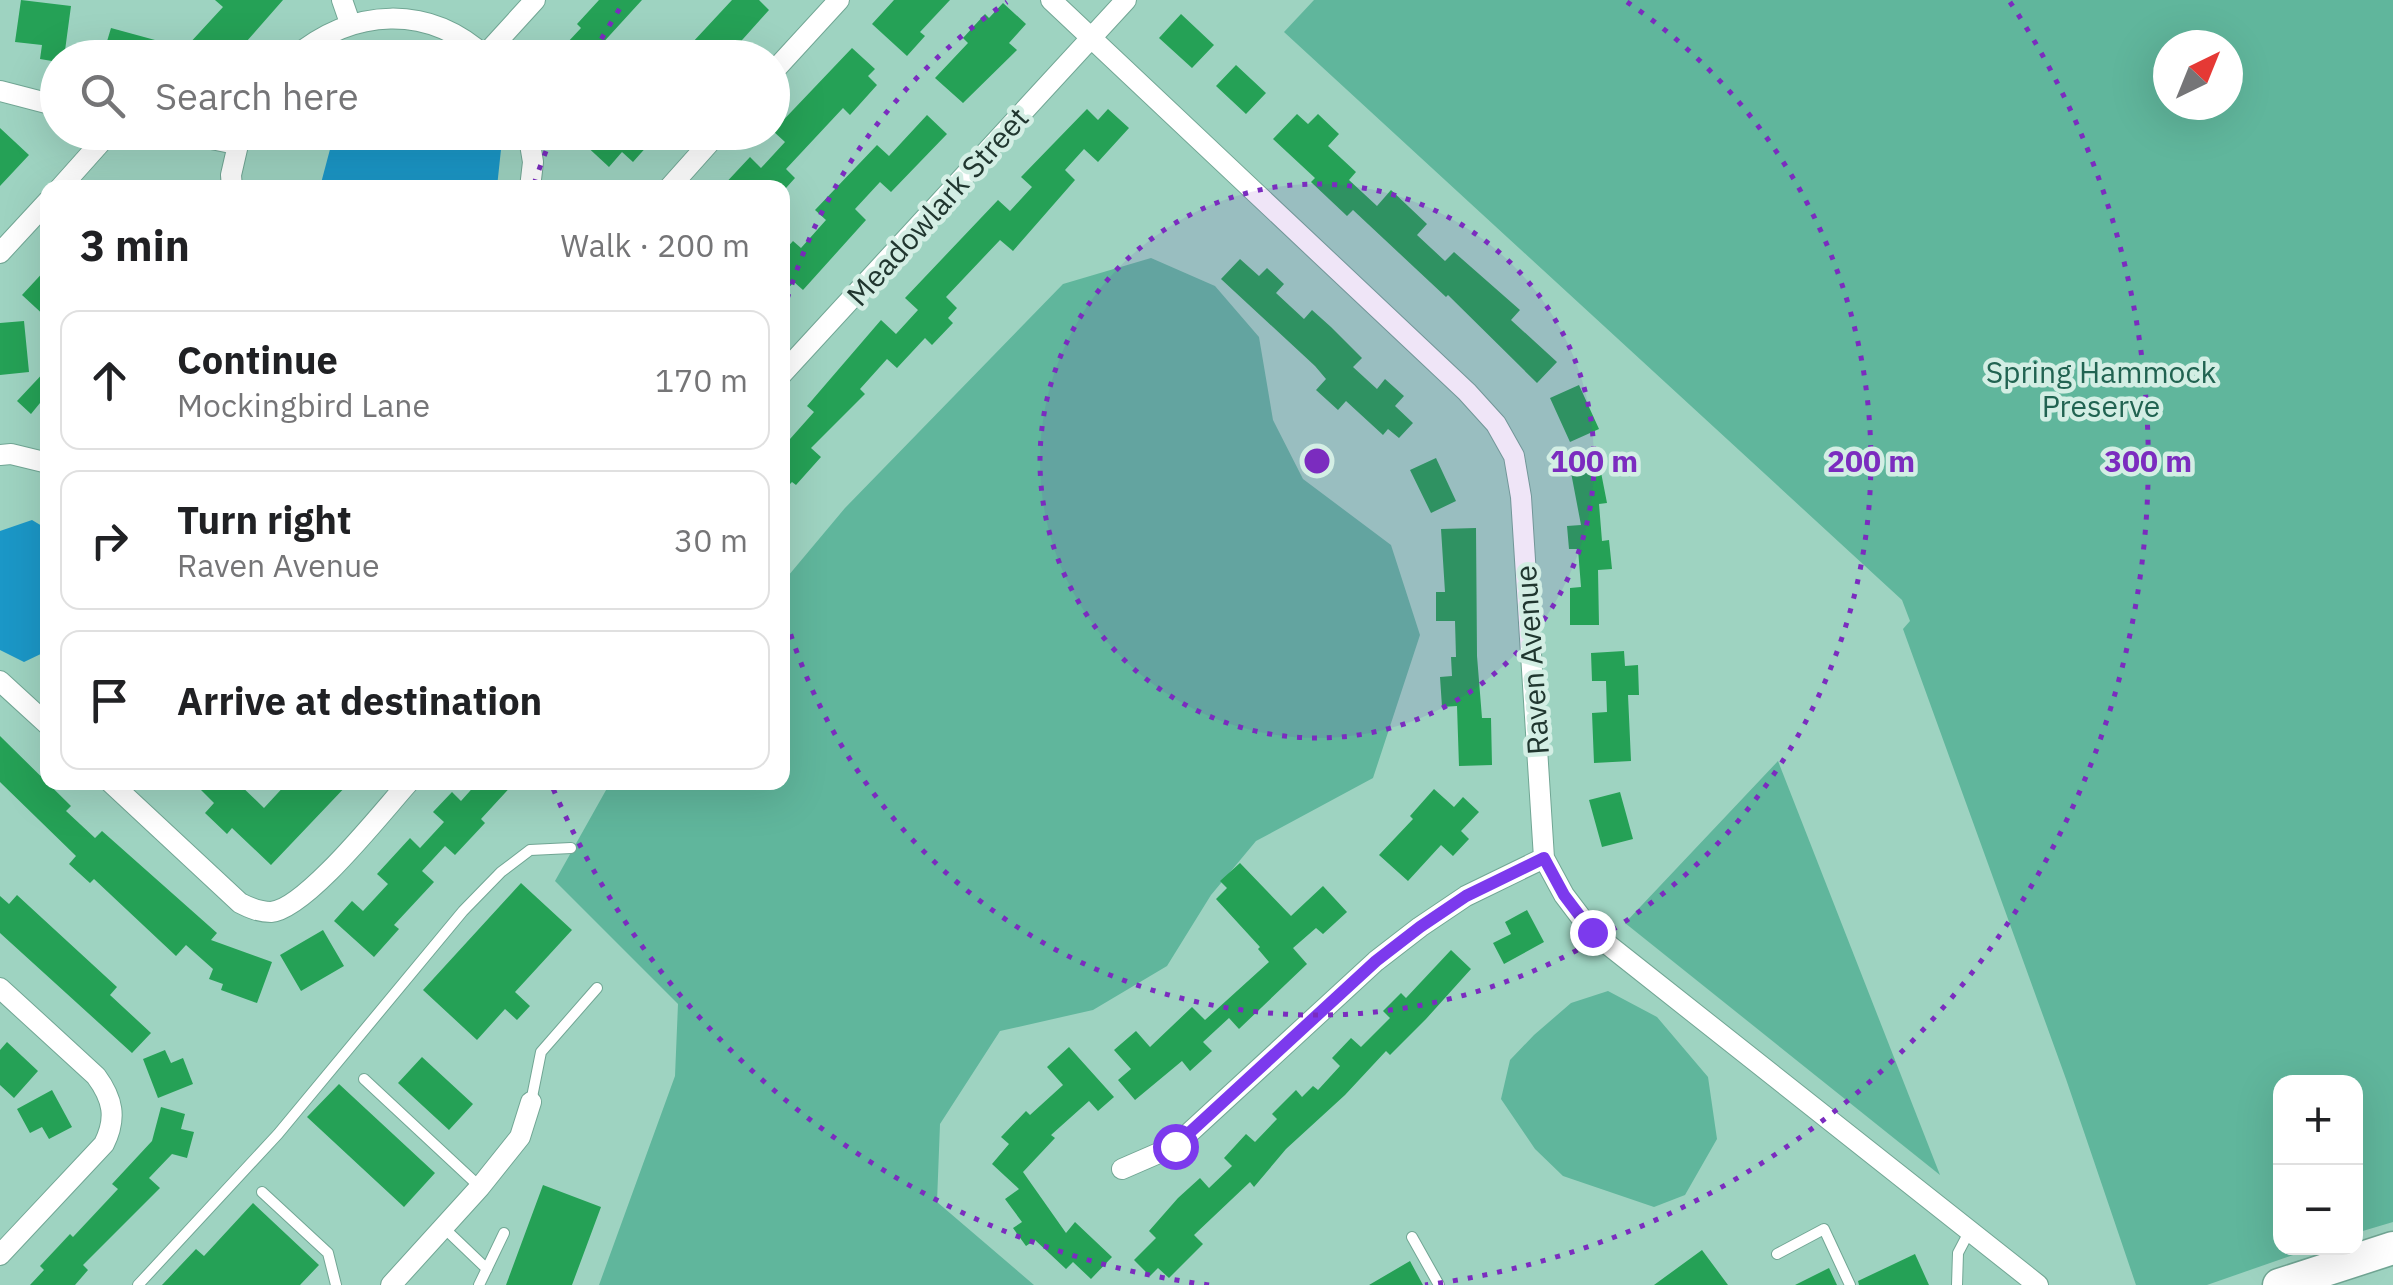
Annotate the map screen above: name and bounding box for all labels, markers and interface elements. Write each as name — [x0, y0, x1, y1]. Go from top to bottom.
north arrow — [2153, 30, 2243, 120]
search box — [40, 40, 790, 150]
icon: search — [75, 68, 130, 123]
text: Search here — [155, 71, 359, 120]
street label: Meadowlark Street — [837, 98, 1037, 314]
text: 3 min — [80, 218, 190, 273]
text: Walk · 200 m — [561, 224, 750, 266]
text: Continue — [177, 335, 338, 384]
park label: Spring Hammock Preserve — [1986, 352, 2216, 425]
icon: ahead — [82, 353, 137, 408]
text: 170 m — [655, 359, 748, 401]
text: Mockingbird Lane — [177, 384, 430, 426]
text: 100 m — [1550, 441, 1638, 480]
text: 200 m — [1827, 441, 1915, 480]
text: 300 m — [2104, 441, 2192, 480]
centre of rings — [1299, 443, 1335, 479]
text: Turn right — [177, 495, 352, 544]
icon: right — [82, 513, 137, 568]
text: 30 m — [674, 519, 748, 561]
text: Raven Avenue — [177, 544, 380, 586]
street label: Raven Avenue — [1505, 564, 1557, 756]
icon: arrive — [82, 673, 137, 728]
text: Arrive at destination — [177, 676, 542, 725]
route end — [1570, 910, 1616, 956]
map controls — [2273, 1075, 2363, 1255]
button: + — [2273, 1075, 2363, 1165]
route start — [1153, 1124, 1199, 1170]
button: − — [2273, 1165, 2363, 1255]

